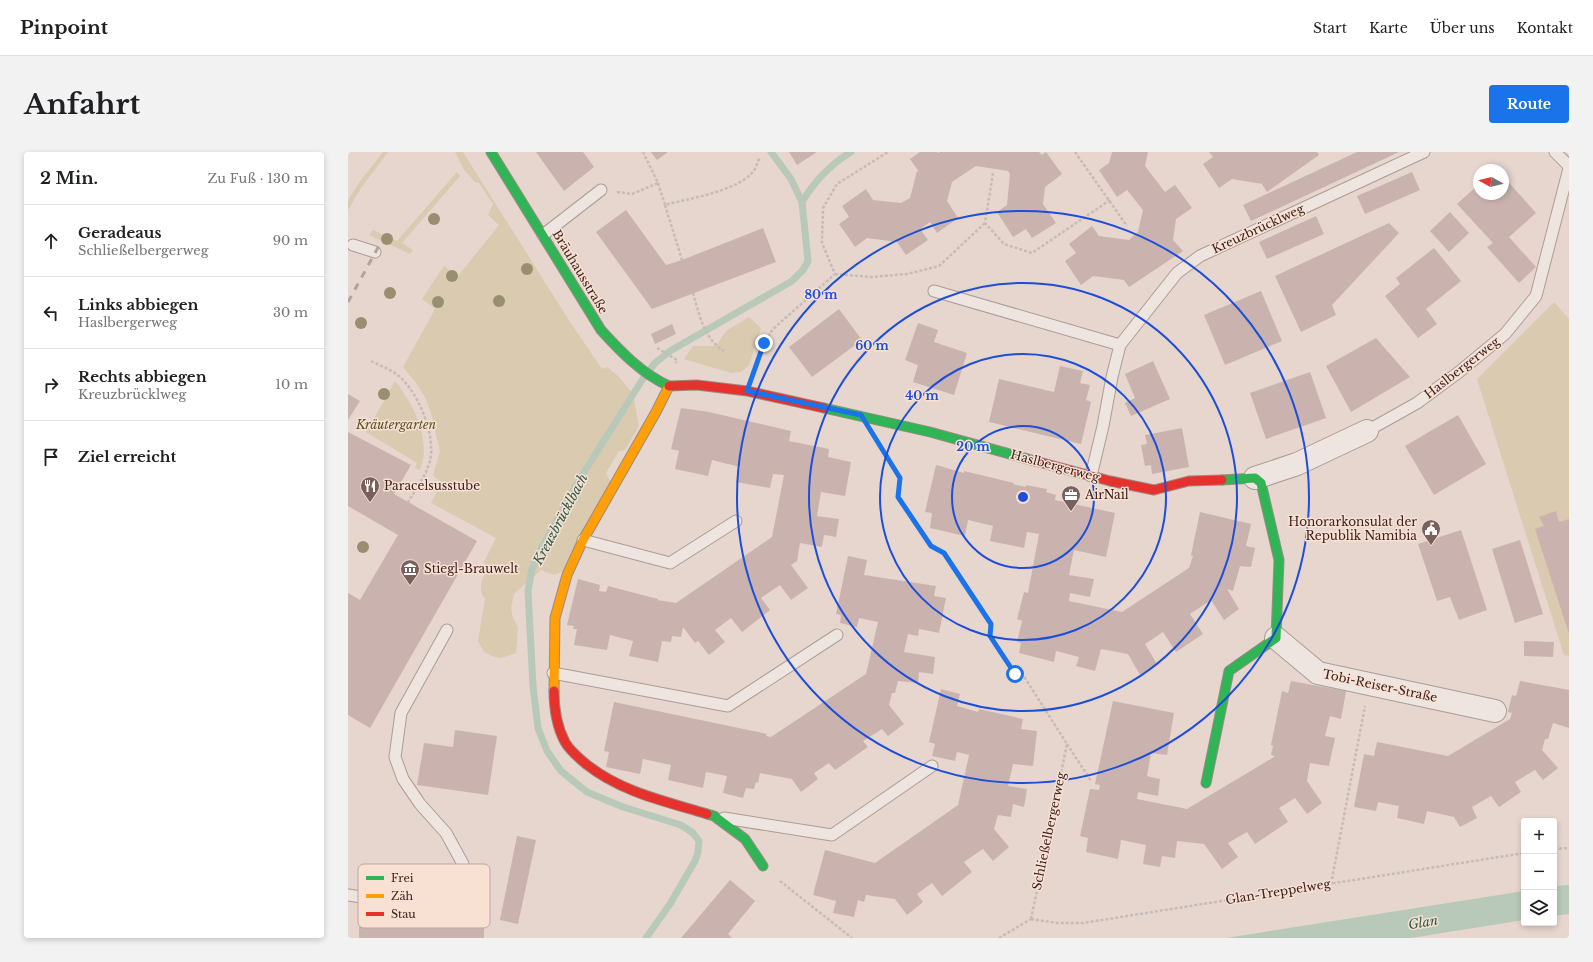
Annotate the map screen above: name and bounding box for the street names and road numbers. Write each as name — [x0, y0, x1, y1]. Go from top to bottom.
street label: Kreuzbrücklweg — [1209, 200, 1307, 256]
street label: Bräuhausstraße — [549, 227, 611, 317]
street label: Haslbergerweg — [1421, 333, 1503, 402]
street label: Haslbergerweg — [1009, 446, 1102, 485]
street label: Tobi-Reiser-Straße — [1321, 666, 1439, 705]
street label: Schließelbergerweg — [1029, 770, 1069, 891]
street label: Glan-Treppelweg — [1224, 876, 1332, 907]

